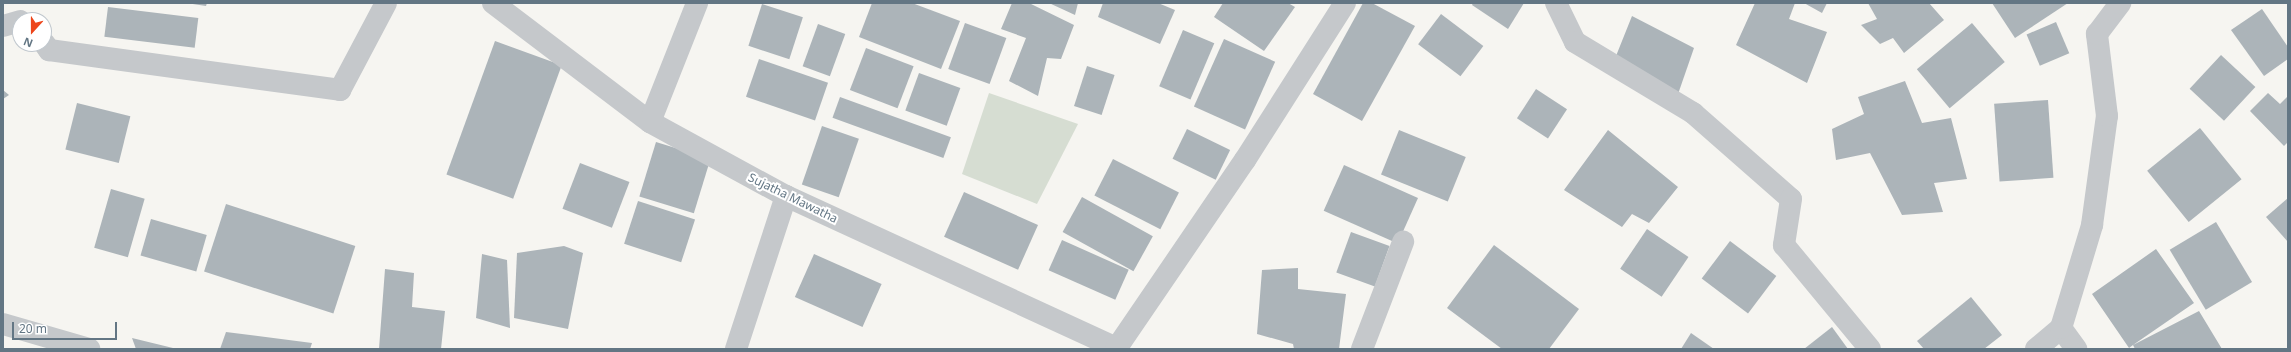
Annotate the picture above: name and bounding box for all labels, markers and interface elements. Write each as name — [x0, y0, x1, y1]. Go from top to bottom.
north arrow — [12, 12, 52, 52]
text: N — [21, 34, 35, 51]
street label: Sujatha Mawatha — [746, 170, 840, 226]
scale bar — [14, 314, 119, 340]
text: 20 m — [19, 320, 47, 337]

